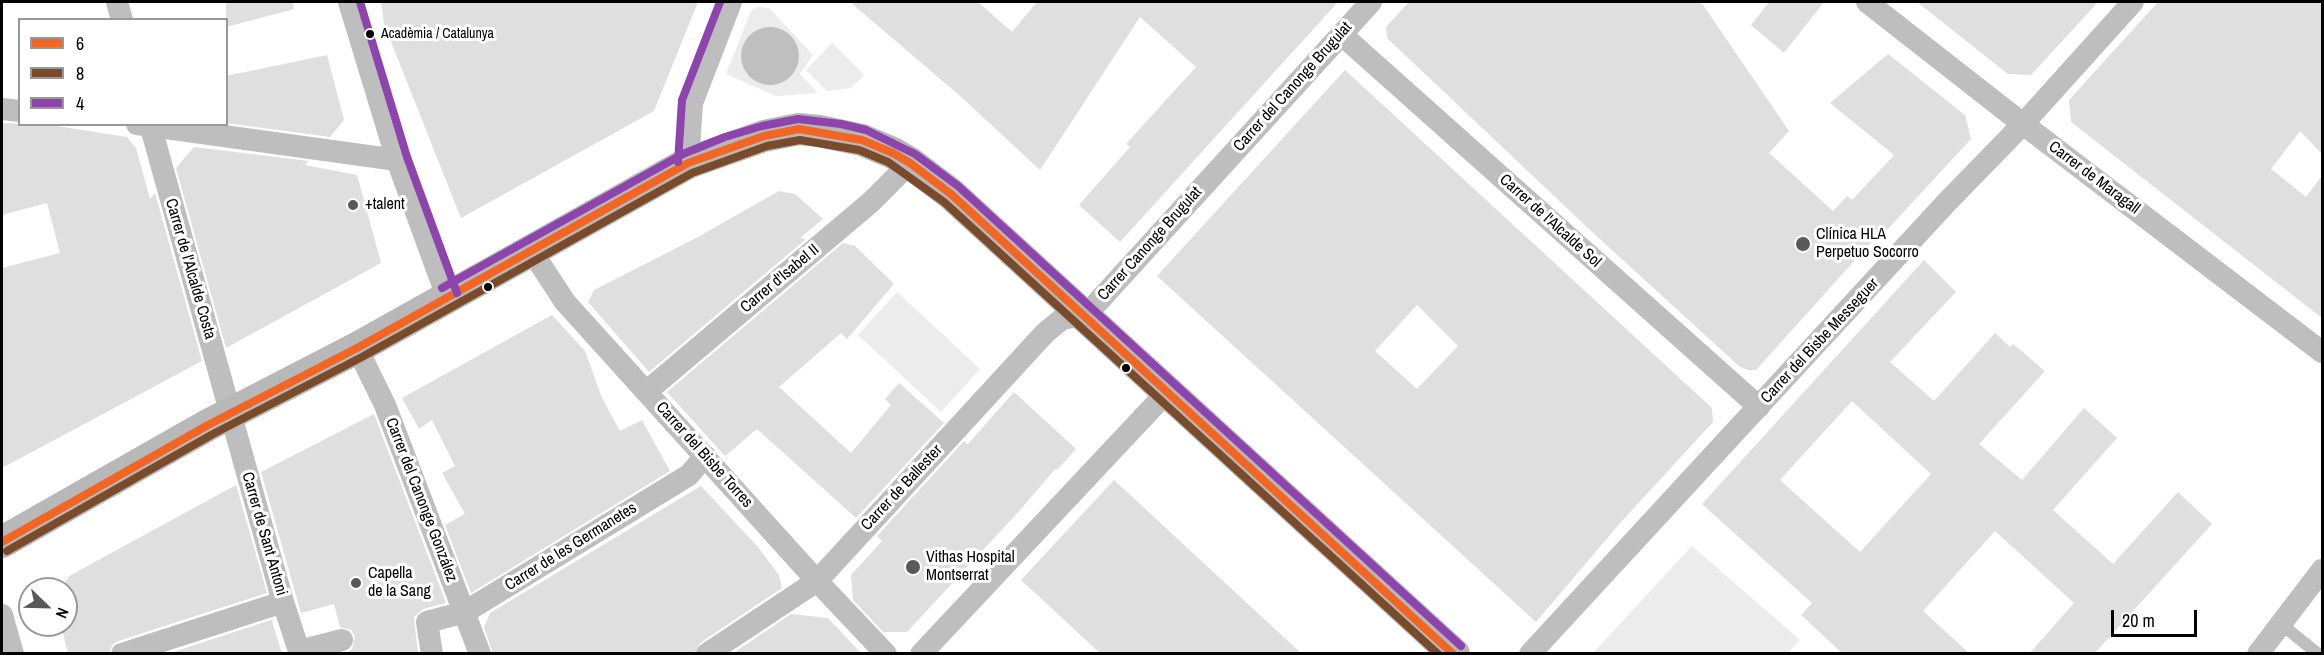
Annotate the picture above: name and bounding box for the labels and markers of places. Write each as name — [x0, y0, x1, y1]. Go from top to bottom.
place label: Acadèmia / Catalunya — [381, 26, 494, 42]
marker: Acadèmia / Catalunya — [364, 28, 376, 40]
place label: +talent — [365, 195, 405, 215]
marker: +talent — [346, 198, 360, 212]
place label: Clínica HLA Perpetuo Socorro — [1816, 225, 1919, 263]
marker: Clínica HLA Perpetuo Socorro — [1794, 235, 1812, 253]
unlabelled marker — [482, 281, 494, 293]
unlabelled marker — [1120, 362, 1132, 374]
place label: Vithas Hospital Montserrat — [926, 548, 1015, 586]
marker: Vithas Hospital Montserrat — [904, 558, 922, 576]
place label: Capella de la Sang — [368, 564, 431, 602]
marker: Capella de la Sang — [349, 576, 363, 590]

